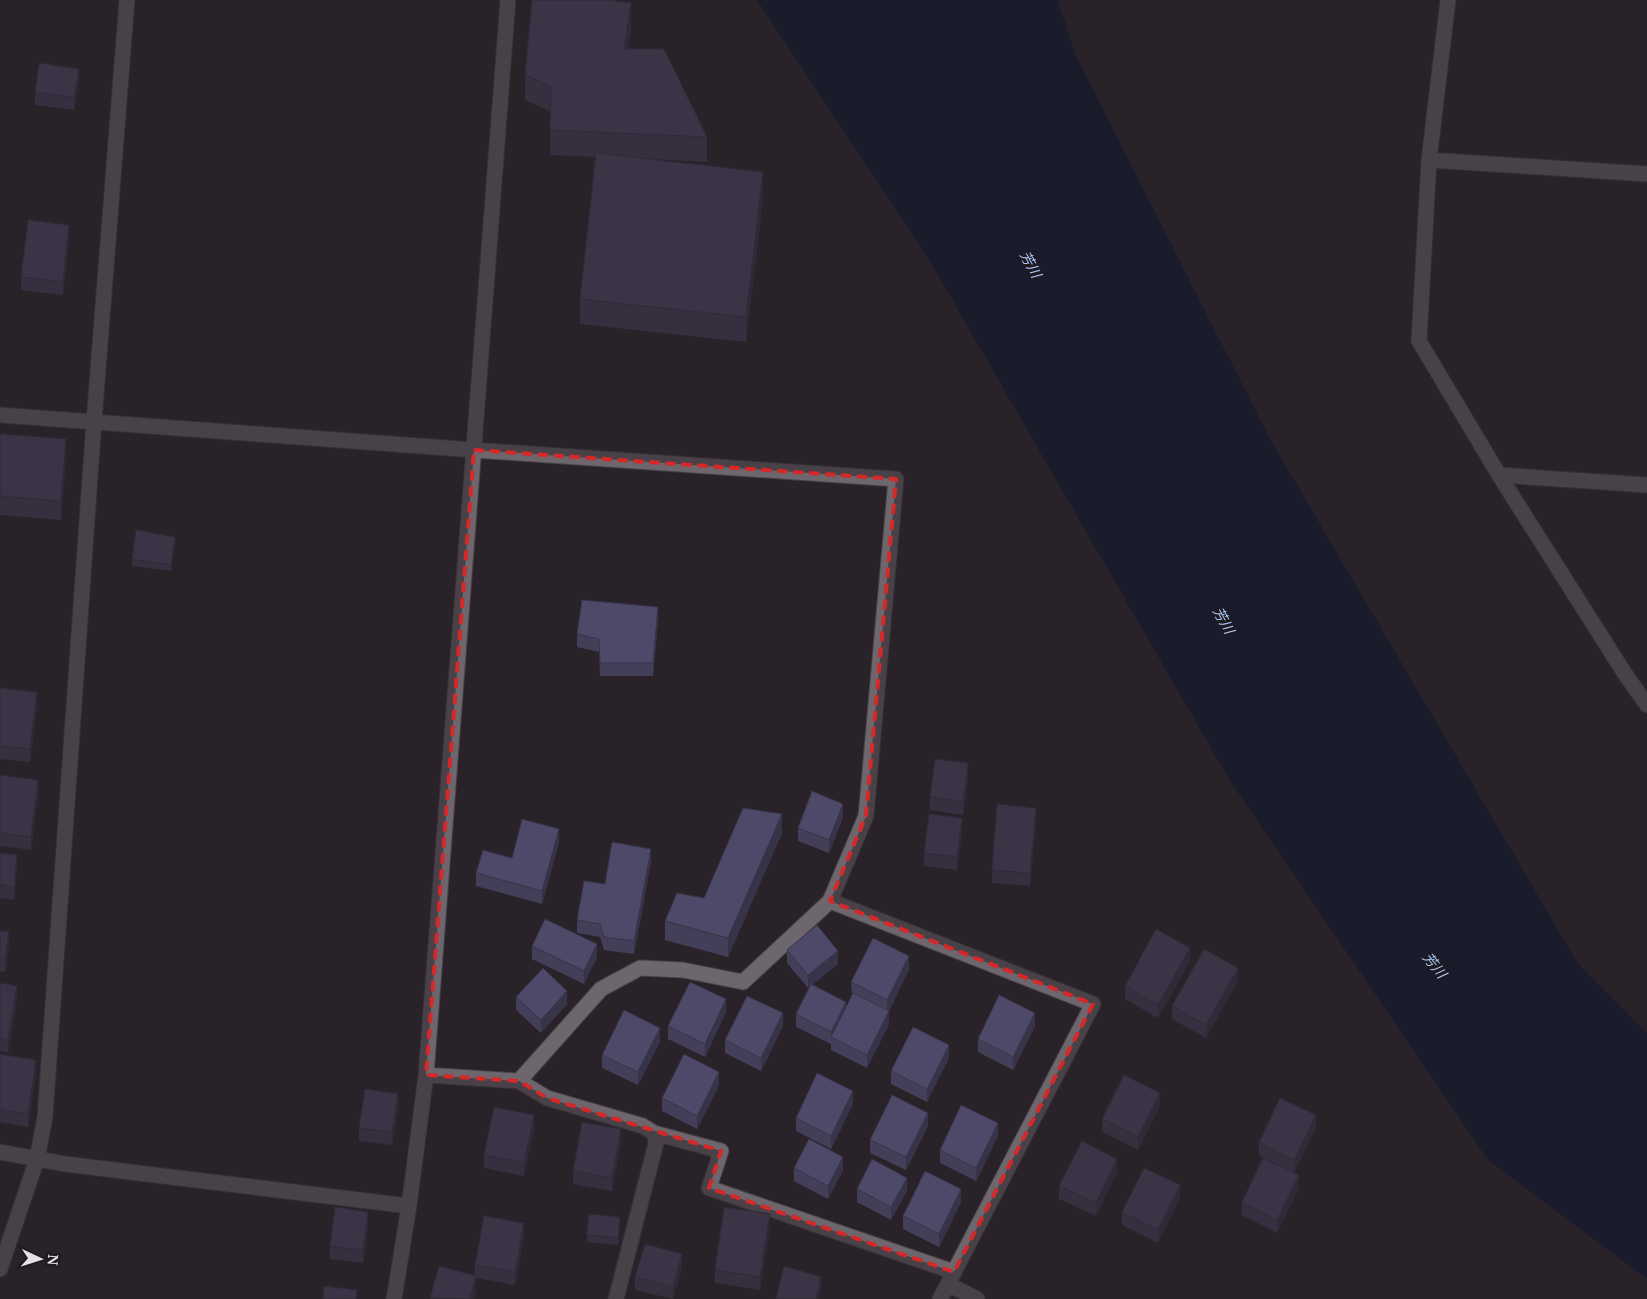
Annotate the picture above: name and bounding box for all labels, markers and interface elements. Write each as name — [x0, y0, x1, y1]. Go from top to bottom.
water label: 芳川 — [1016, 247, 1047, 283]
water label: 芳川 — [1209, 603, 1240, 639]
water label: 芳川 — [1419, 948, 1452, 983]
north arrow — [15, 1234, 65, 1284]
text: N — [44, 1254, 63, 1266]

